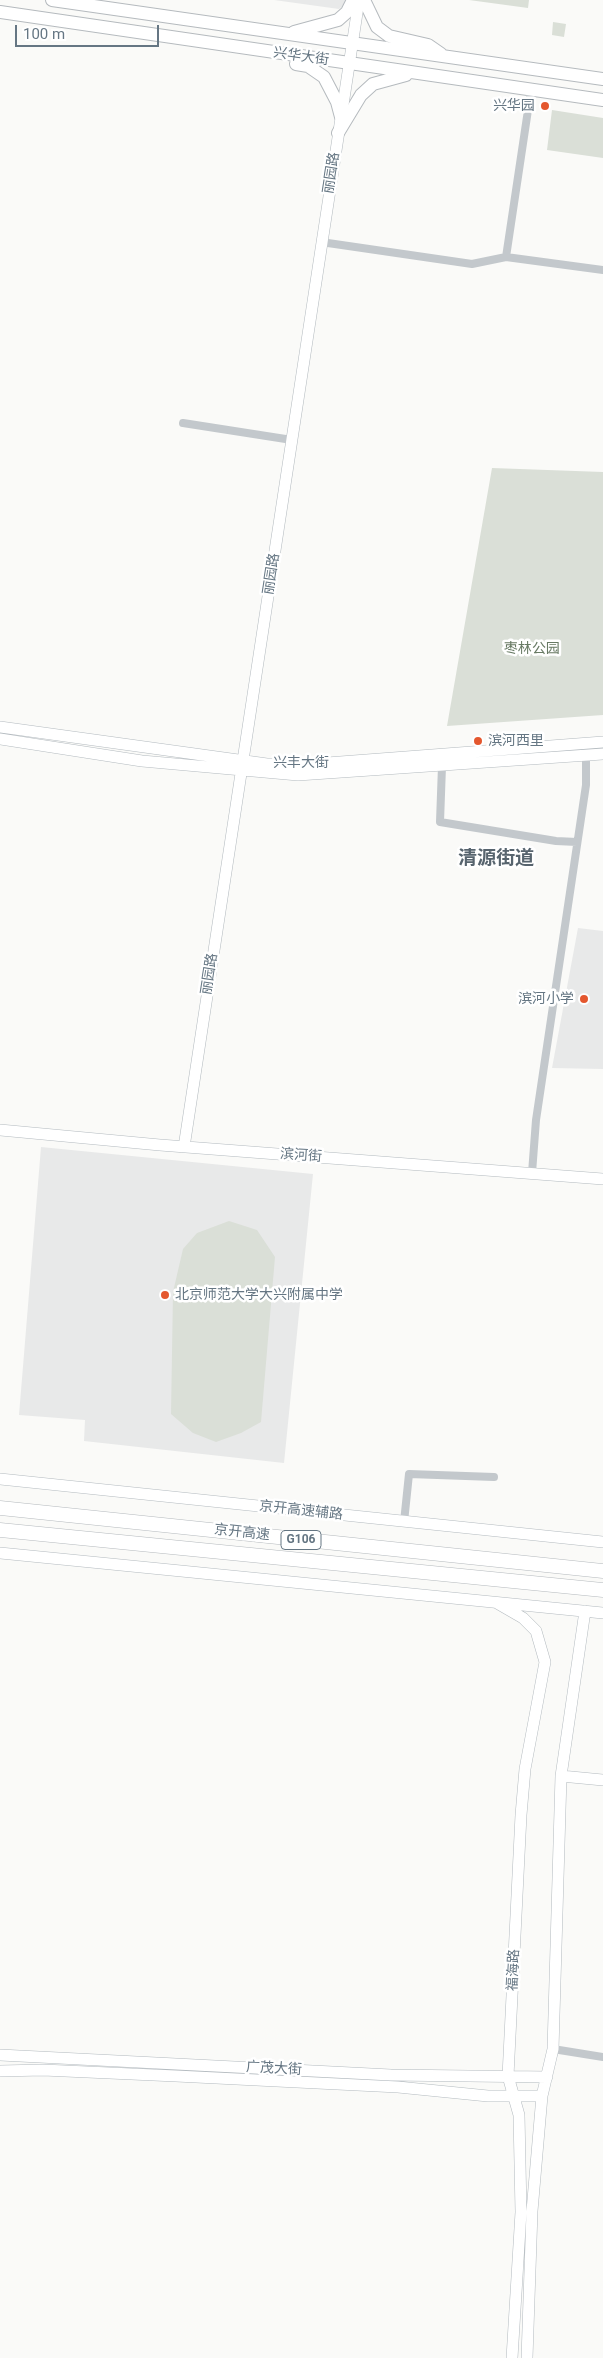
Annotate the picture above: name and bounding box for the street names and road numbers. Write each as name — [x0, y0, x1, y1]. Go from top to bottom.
street label: 兴华大街 — [272, 45, 330, 69]
street label: 丽园路 — [320, 151, 344, 195]
street label: 丽园路 — [260, 552, 284, 596]
street label: 兴丰大街 — [273, 755, 329, 771]
street label: 丽园路 — [198, 952, 222, 996]
street label: 滨河街 — [279, 1146, 323, 1166]
street label: 京开高速辅路 — [258, 1498, 344, 1524]
street label: 京开高速 — [213, 1522, 271, 1544]
road number: G106 — [281, 1530, 321, 1550]
street label: 福海路 — [505, 1949, 523, 1991]
street label: 广茂大街 — [246, 2059, 302, 2079]

